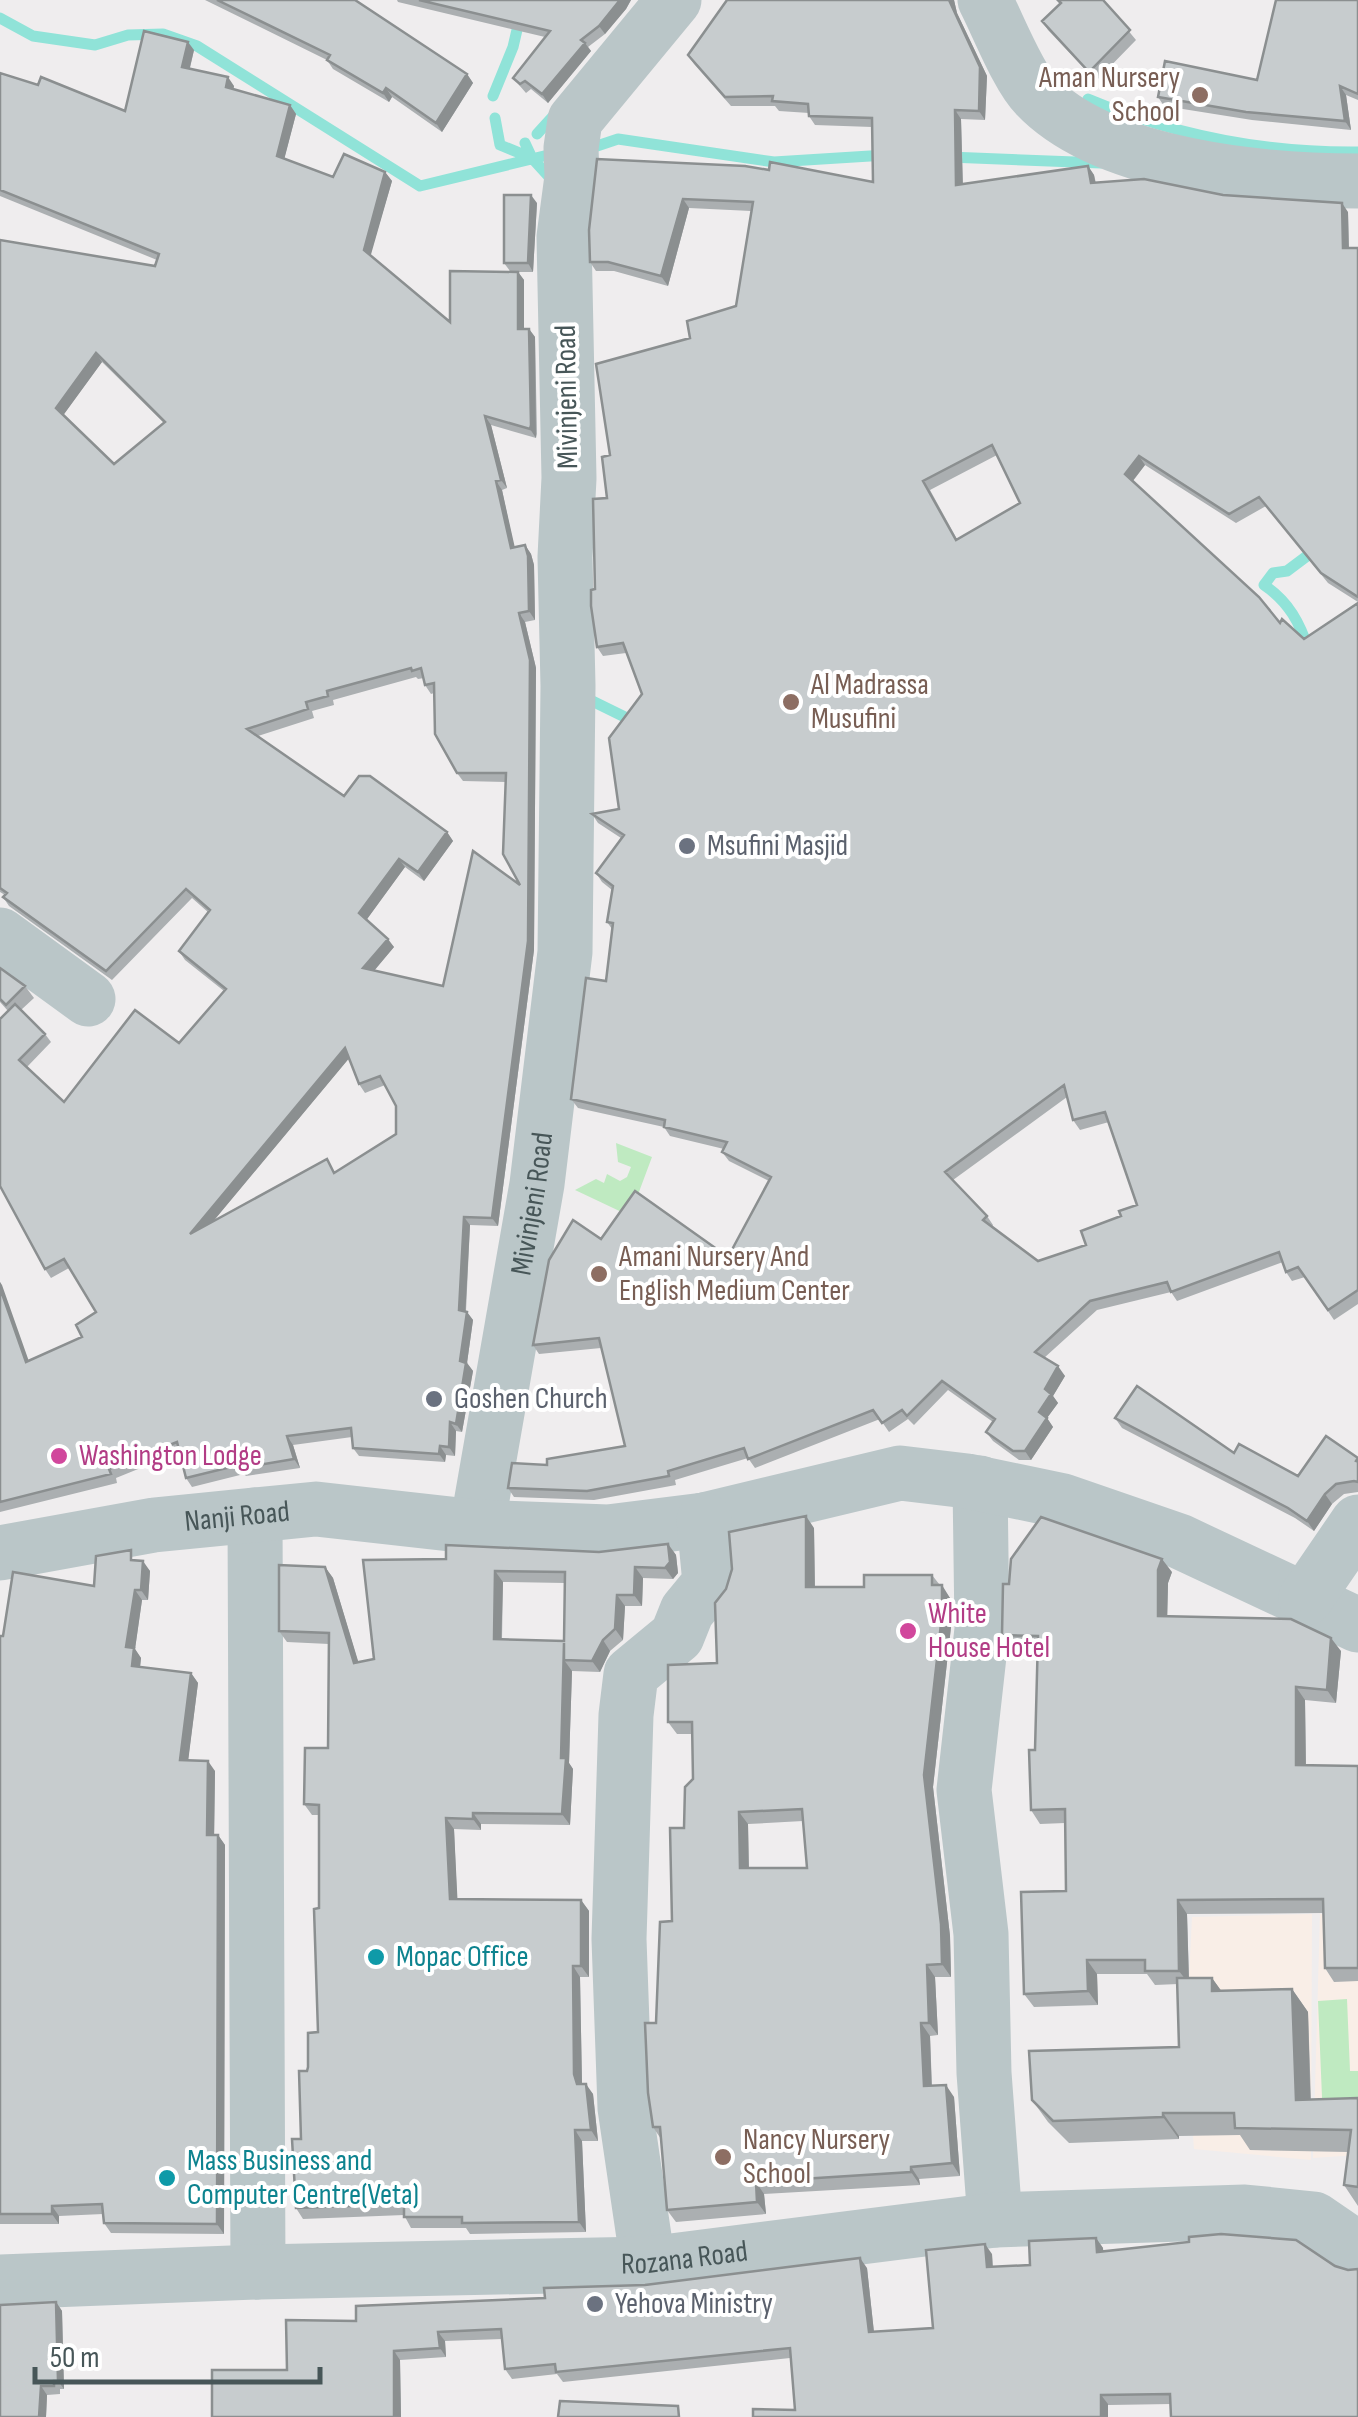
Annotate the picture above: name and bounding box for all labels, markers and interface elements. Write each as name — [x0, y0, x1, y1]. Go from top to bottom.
place label: Aman Nursery School — [1038, 60, 1180, 130]
marker: Aman Nursery School — [1189, 84, 1211, 106]
street label: Mivinjeni Road — [548, 325, 586, 469]
place label: Al Madrassa Musufini — [810, 667, 929, 737]
marker: Al Madrassa Musufini — [780, 691, 802, 713]
place label: Msufini Masjid — [707, 828, 848, 864]
marker: Msufini Masjid — [676, 835, 698, 857]
street label: Mivinjeni Road — [503, 1130, 561, 1278]
place label: Amani Nursery And English Medium Center — [618, 1239, 850, 1309]
marker: Amani Nursery And English Medium Center — [588, 1263, 610, 1285]
place label: Goshen Church — [454, 1381, 608, 1417]
marker: Goshen Church — [423, 1388, 445, 1410]
place label: Washington Lodge — [79, 1438, 262, 1474]
marker: Washington Lodge — [48, 1445, 70, 1467]
street label: Nanji Road — [183, 1494, 291, 1540]
place label: White House Hotel — [928, 1596, 1050, 1666]
marker: White House Hotel — [897, 1620, 919, 1642]
place label: Mopac Office — [396, 1939, 528, 1975]
marker: Mopac Office — [365, 1946, 387, 1968]
place label: Nancy Nursery School — [743, 2122, 891, 2192]
place label: Mass Business and Computer Centre(Veta) — [187, 2143, 419, 2213]
marker: Nancy Nursery School — [712, 2146, 734, 2168]
marker: Mass Business and Computer Centre(Veta) — [156, 2167, 178, 2189]
street label: Rozana Road — [621, 2234, 750, 2283]
place label: Yehova Ministry — [615, 2286, 773, 2322]
marker: Yehova Ministry — [584, 2293, 606, 2315]
scale bar — [35, 2322, 320, 2384]
text: 50 m — [50, 2340, 99, 2376]

